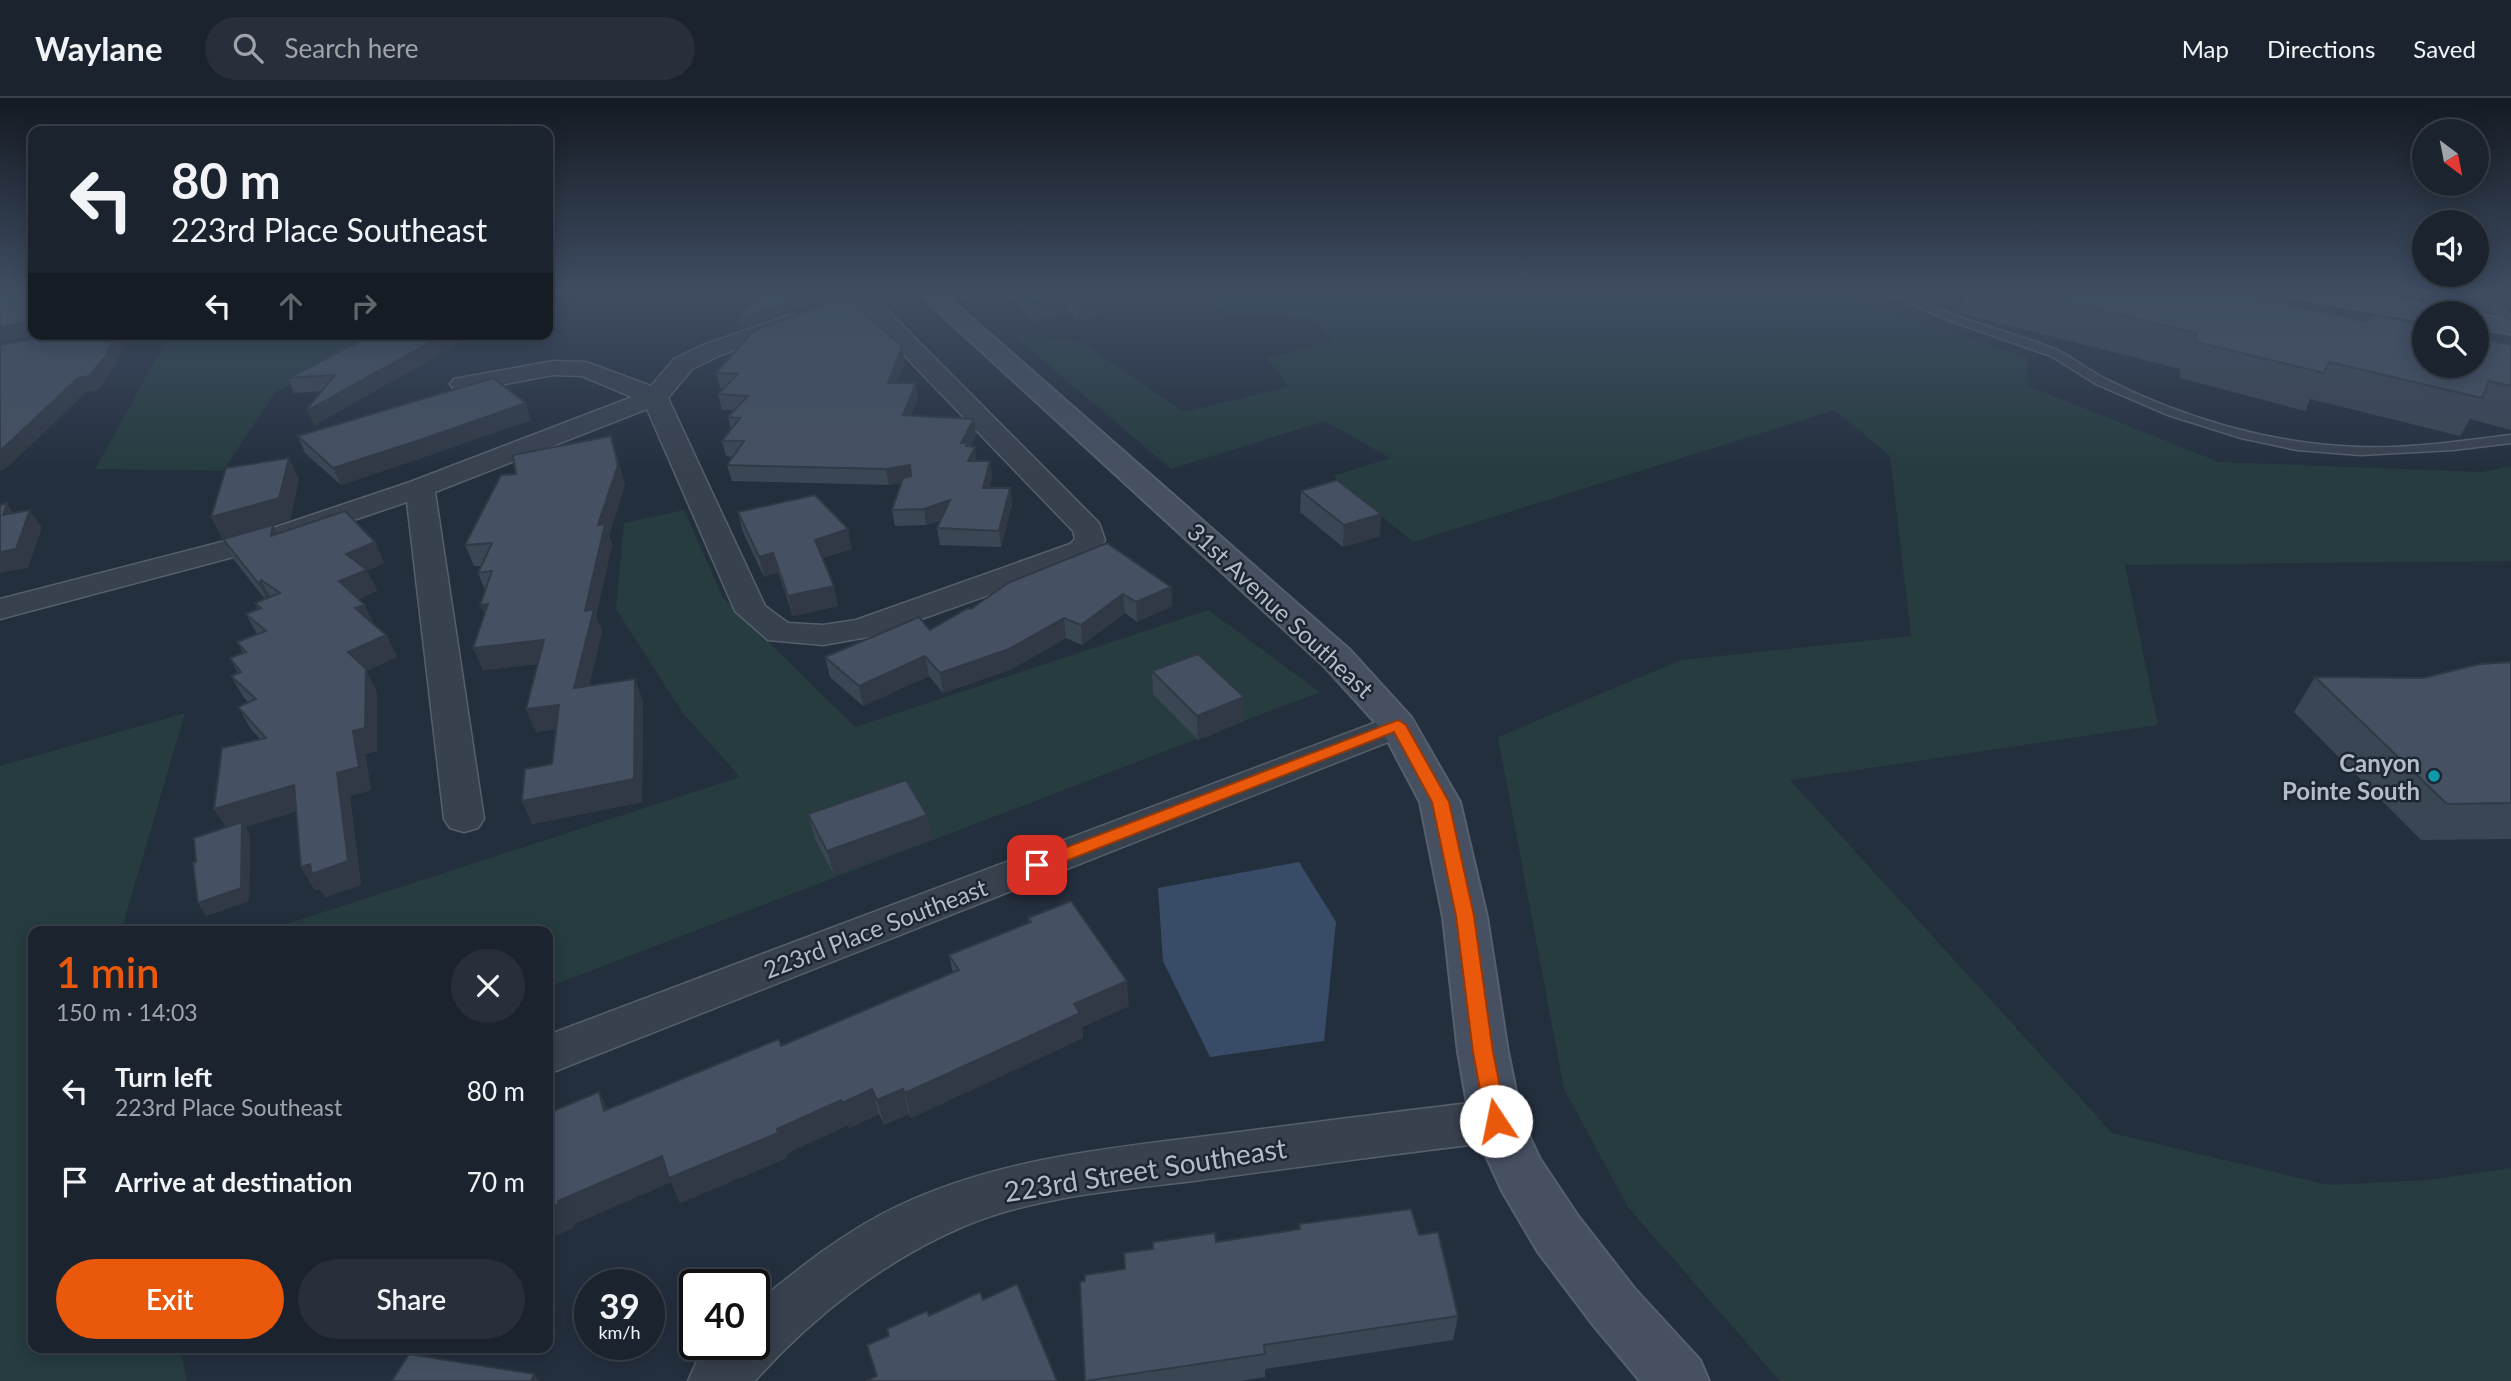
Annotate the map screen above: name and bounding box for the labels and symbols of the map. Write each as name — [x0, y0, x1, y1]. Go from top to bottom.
north arrow — [2412, 119, 2488, 196]
street label: 31st Avenue Southeast — [1182, 516, 1380, 704]
place label: Canyon Pointe South — [2282, 748, 2420, 805]
marker: Canyon Pointe South — [2426, 768, 2442, 784]
pin — [1007, 835, 1067, 895]
street label: 223rd Place Southeast — [759, 872, 991, 984]
position arrow — [1459, 1084, 1533, 1158]
street label: 223rd Street Southeast — [1001, 1130, 1289, 1208]
speed limit sign: 40 — [679, 1269, 770, 1360]

